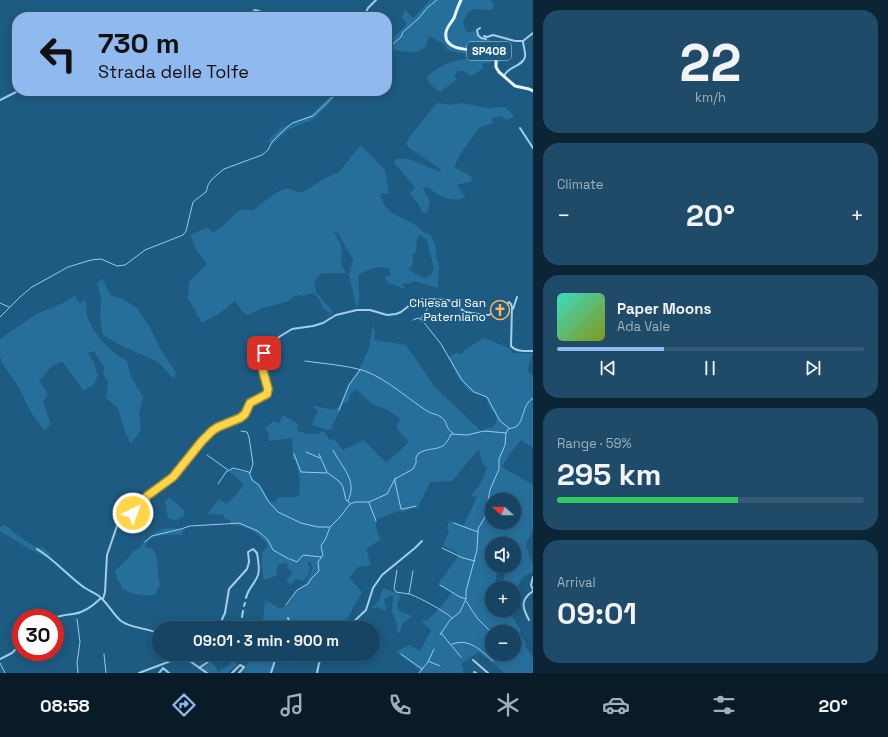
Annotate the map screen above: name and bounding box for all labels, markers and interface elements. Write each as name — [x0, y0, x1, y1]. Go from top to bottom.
text: 730 m — [98, 25, 180, 61]
icon: left — [32, 28, 84, 80]
text: 22 — [680, 30, 741, 96]
road number: SP408 — [467, 42, 511, 60]
text: Strada delle Tolfe — [98, 60, 249, 83]
text: km/h — [695, 89, 726, 106]
text: Climate — [557, 176, 603, 193]
text: 20° — [686, 196, 735, 235]
text: − — [557, 201, 571, 229]
text: + — [850, 201, 864, 229]
place label: Chiesa di San Paterniano — [409, 295, 486, 325]
church icon: Chiesa di San Paterniano — [489, 299, 511, 321]
text: Paper Moons — [617, 299, 711, 318]
text: Ada Vale — [617, 318, 670, 335]
pin — [247, 336, 281, 370]
icon: arrive — [253, 342, 275, 364]
icon: previous — [597, 357, 619, 379]
icon: pause — [699, 357, 721, 379]
icon: next — [802, 357, 824, 379]
text: Range · 59% — [557, 435, 632, 452]
text: 295 km — [557, 455, 661, 494]
position arrow — [112, 492, 154, 534]
north arrow — [485, 493, 521, 529]
map controls — [485, 493, 521, 661]
button: sound — [485, 537, 521, 573]
text: Arrival — [557, 574, 596, 591]
button: + — [485, 581, 521, 617]
text: 09:01 — [557, 594, 637, 633]
speed limit sign: 30 — [12, 609, 64, 661]
button: − — [485, 625, 521, 661]
text: 09:01 · 3 min · 900 m — [193, 631, 339, 650]
icon: directions — [170, 691, 198, 719]
icon: music — [278, 691, 306, 719]
icon: phone — [386, 691, 414, 719]
icon: climate — [494, 691, 522, 719]
icon: car — [602, 691, 630, 719]
icon: filters — [710, 691, 738, 719]
text: 08:58 — [40, 694, 90, 717]
text: 20° — [818, 694, 848, 717]

